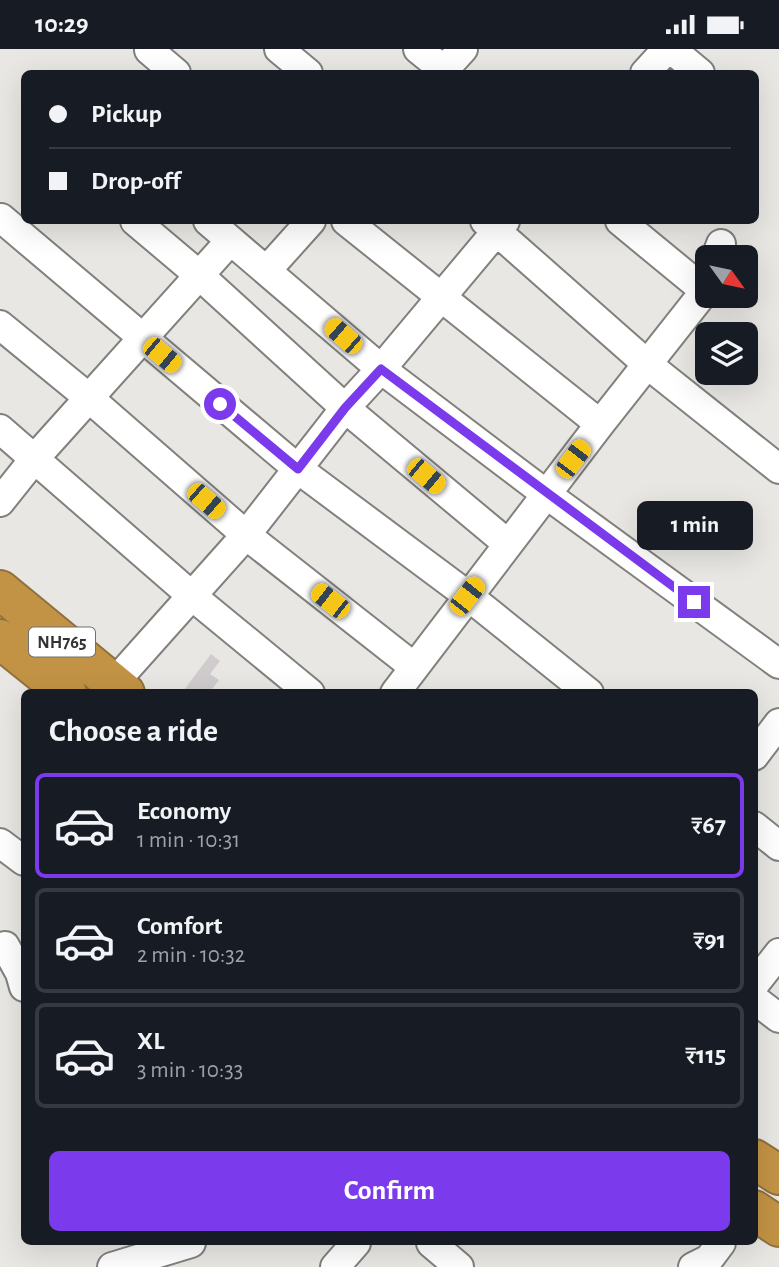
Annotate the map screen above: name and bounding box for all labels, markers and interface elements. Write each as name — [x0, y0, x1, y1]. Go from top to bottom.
text: 10:29 — [35, 11, 89, 37]
text: Pickup — [91, 101, 162, 127]
text: Drop-off — [91, 168, 180, 194]
north arrow — [695, 245, 758, 308]
map controls — [695, 245, 758, 385]
car — [321, 314, 366, 358]
button: layers — [695, 322, 758, 385]
car — [140, 333, 185, 377]
route start — [204, 388, 236, 420]
car — [552, 436, 595, 482]
car — [404, 454, 449, 498]
car — [184, 479, 229, 523]
callout: 1 min — [636, 501, 752, 549]
text: 1 min — [671, 514, 719, 537]
car — [446, 573, 489, 619]
car — [307, 580, 354, 622]
route end — [678, 586, 710, 618]
road number: NH765 — [29, 627, 95, 657]
text: Choose a ride — [49, 715, 218, 747]
icon: car — [53, 794, 116, 857]
text: Economy — [137, 798, 231, 824]
text: ₹67 — [691, 812, 726, 838]
text: 1 min · 10:31 — [137, 829, 240, 852]
icon: car — [53, 909, 116, 972]
text: Comfort — [137, 913, 222, 939]
text: ₹91 — [693, 927, 726, 953]
text: 2 min · 10:32 — [137, 944, 245, 967]
icon: car — [53, 1024, 116, 1087]
text: XL — [137, 1028, 164, 1054]
text: ₹115 — [685, 1042, 726, 1068]
text: 3 min · 10:33 — [137, 1059, 243, 1082]
button: Confirm — [49, 1151, 730, 1231]

